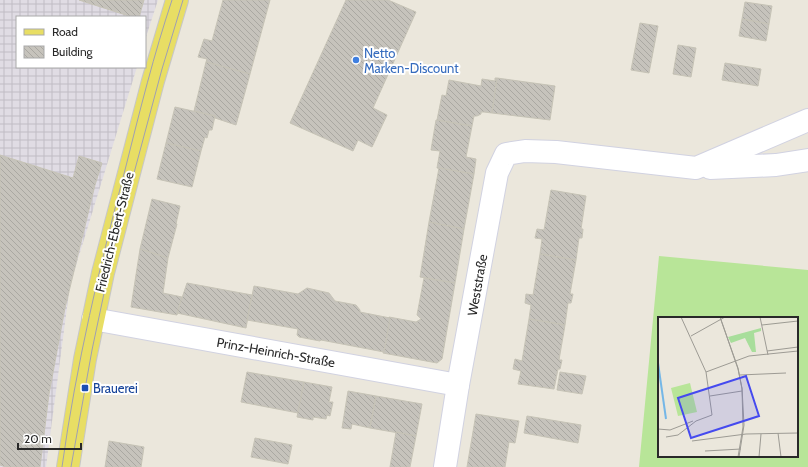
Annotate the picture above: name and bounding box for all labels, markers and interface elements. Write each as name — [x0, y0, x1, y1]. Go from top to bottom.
legend — [16, 16, 146, 68]
text: Road — [52, 24, 78, 39]
text: Building — [52, 44, 94, 59]
place label: Netto Marken-Discount — [364, 45, 459, 76]
marker: Netto Marken-Discount — [351, 55, 361, 65]
street label: Friedrich-Ebert-Straße — [91, 170, 137, 294]
street label: Weststraße — [464, 253, 490, 317]
inset map — [658, 317, 798, 457]
street label: Prinz-Heinrich-Straße — [216, 334, 337, 370]
place label: Brauerei — [93, 380, 138, 396]
marker: Brauerei — [80, 383, 90, 393]
scale bar — [18, 425, 81, 451]
text: 20 m — [24, 431, 52, 446]

